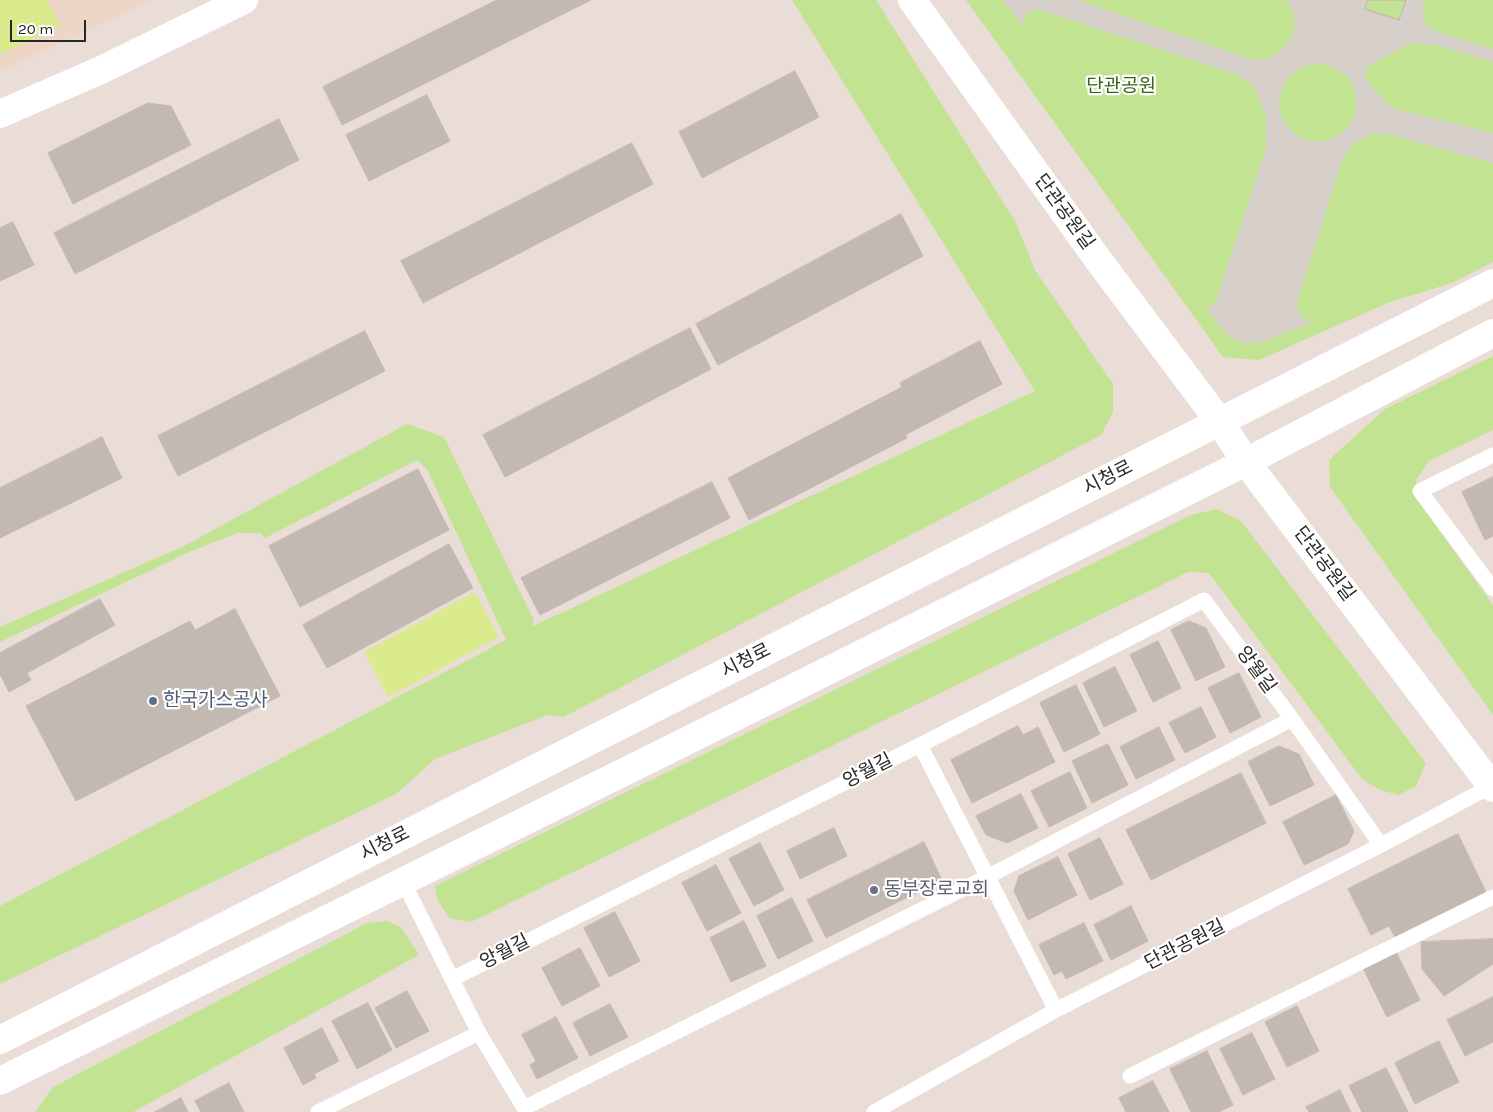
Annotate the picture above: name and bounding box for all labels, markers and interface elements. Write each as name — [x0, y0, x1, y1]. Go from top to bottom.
scale bar — [12, 10, 89, 42]
text: 20 m — [18, 20, 53, 38]
park label: 단관공원 — [1086, 76, 1156, 98]
street label: 단관공원길 — [1029, 170, 1099, 254]
street label: 시청로 — [1079, 456, 1137, 500]
street label: 단관공원길 — [1289, 522, 1359, 606]
street label: 시청로 — [717, 639, 775, 683]
street label: 앙월길 — [1231, 642, 1281, 698]
place label: 한국가스공사 — [163, 690, 268, 712]
marker: 한국가스공사 — [147, 695, 159, 707]
street label: 앙월길 — [839, 749, 897, 793]
street label: 시청로 — [356, 822, 414, 866]
place label: 동부장로교회 — [884, 879, 989, 901]
marker: 동부장로교회 — [868, 884, 880, 896]
street label: 단관공원길 — [1141, 915, 1229, 975]
street label: 앙월길 — [476, 930, 534, 974]

